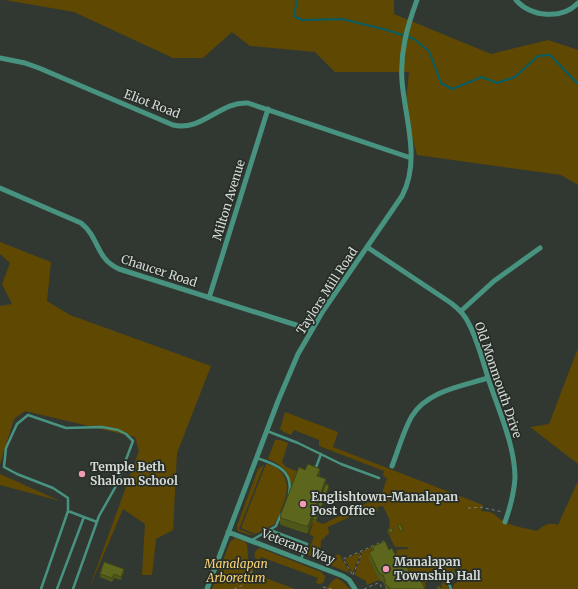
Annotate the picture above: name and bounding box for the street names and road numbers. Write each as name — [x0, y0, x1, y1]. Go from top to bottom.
street label: Eliot Road — [122, 86, 182, 121]
street label: Milton Avenue — [209, 158, 248, 242]
street label: Taylors Mill Road — [293, 244, 360, 337]
street label: Chaucer Road — [119, 251, 199, 290]
street label: Old Monmouth Drive — [472, 320, 525, 440]
street label: Veterans Way — [258, 525, 337, 567]

